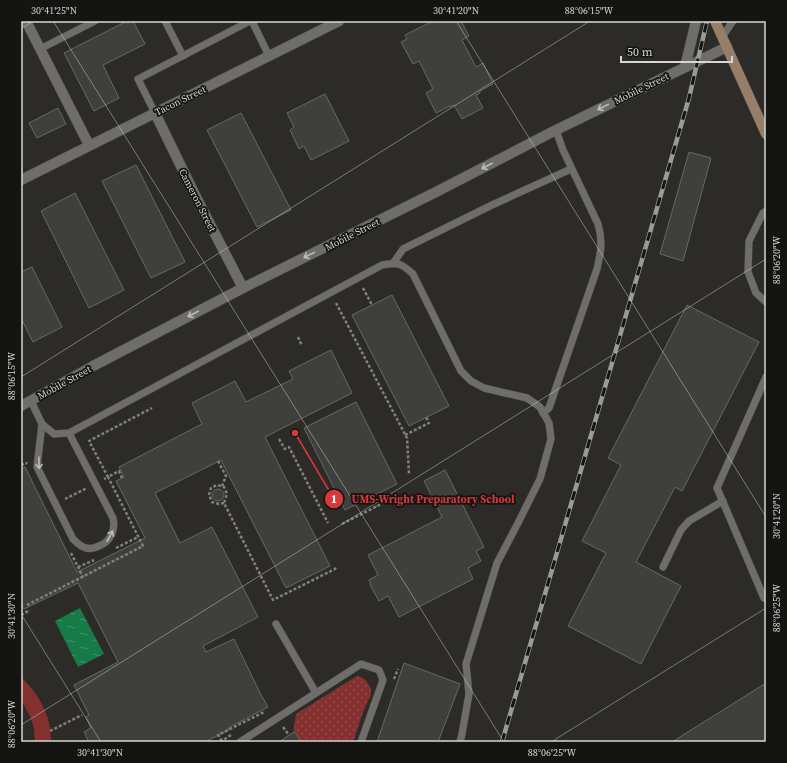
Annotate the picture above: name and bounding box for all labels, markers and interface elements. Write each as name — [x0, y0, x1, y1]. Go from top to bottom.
text: 30°41'25"N — [31, 4, 77, 17]
text: 30°41'20"N — [433, 4, 479, 17]
text: 88°06'15"W — [565, 4, 614, 17]
scale bar — [621, 38, 732, 64]
text: 50 m — [627, 44, 653, 60]
street label: Mobile Street — [612, 69, 671, 107]
street label: Tacon Street — [152, 82, 209, 118]
one-way arrow — [598, 104, 610, 111]
one-way arrow — [482, 162, 494, 170]
street label: Cameron Street — [176, 166, 219, 235]
street label: Mobile Street — [323, 215, 382, 254]
text: 88°06'20"W — [770, 235, 783, 284]
one-way arrow — [303, 252, 315, 259]
one-way arrow — [187, 311, 199, 318]
text: 88°06'15"W — [5, 351, 18, 400]
street label: Mobile Street — [35, 362, 94, 402]
one-way arrow — [35, 456, 42, 469]
callout: UMS-Wright Preparatory School — [324, 487, 523, 510]
text: 1 — [331, 491, 337, 507]
text: UMS-Wright Preparatory School — [352, 492, 515, 507]
text: 30°41'20"N — [770, 493, 783, 539]
one-way arrow — [107, 530, 114, 542]
text: 88°06'25"W — [770, 583, 783, 632]
text: 30°41'30"N — [5, 593, 18, 639]
text: 88°06'20"W — [5, 699, 18, 748]
text: 30°41'30"N — [77, 746, 123, 759]
text: 88°06'25"W — [528, 746, 577, 759]

